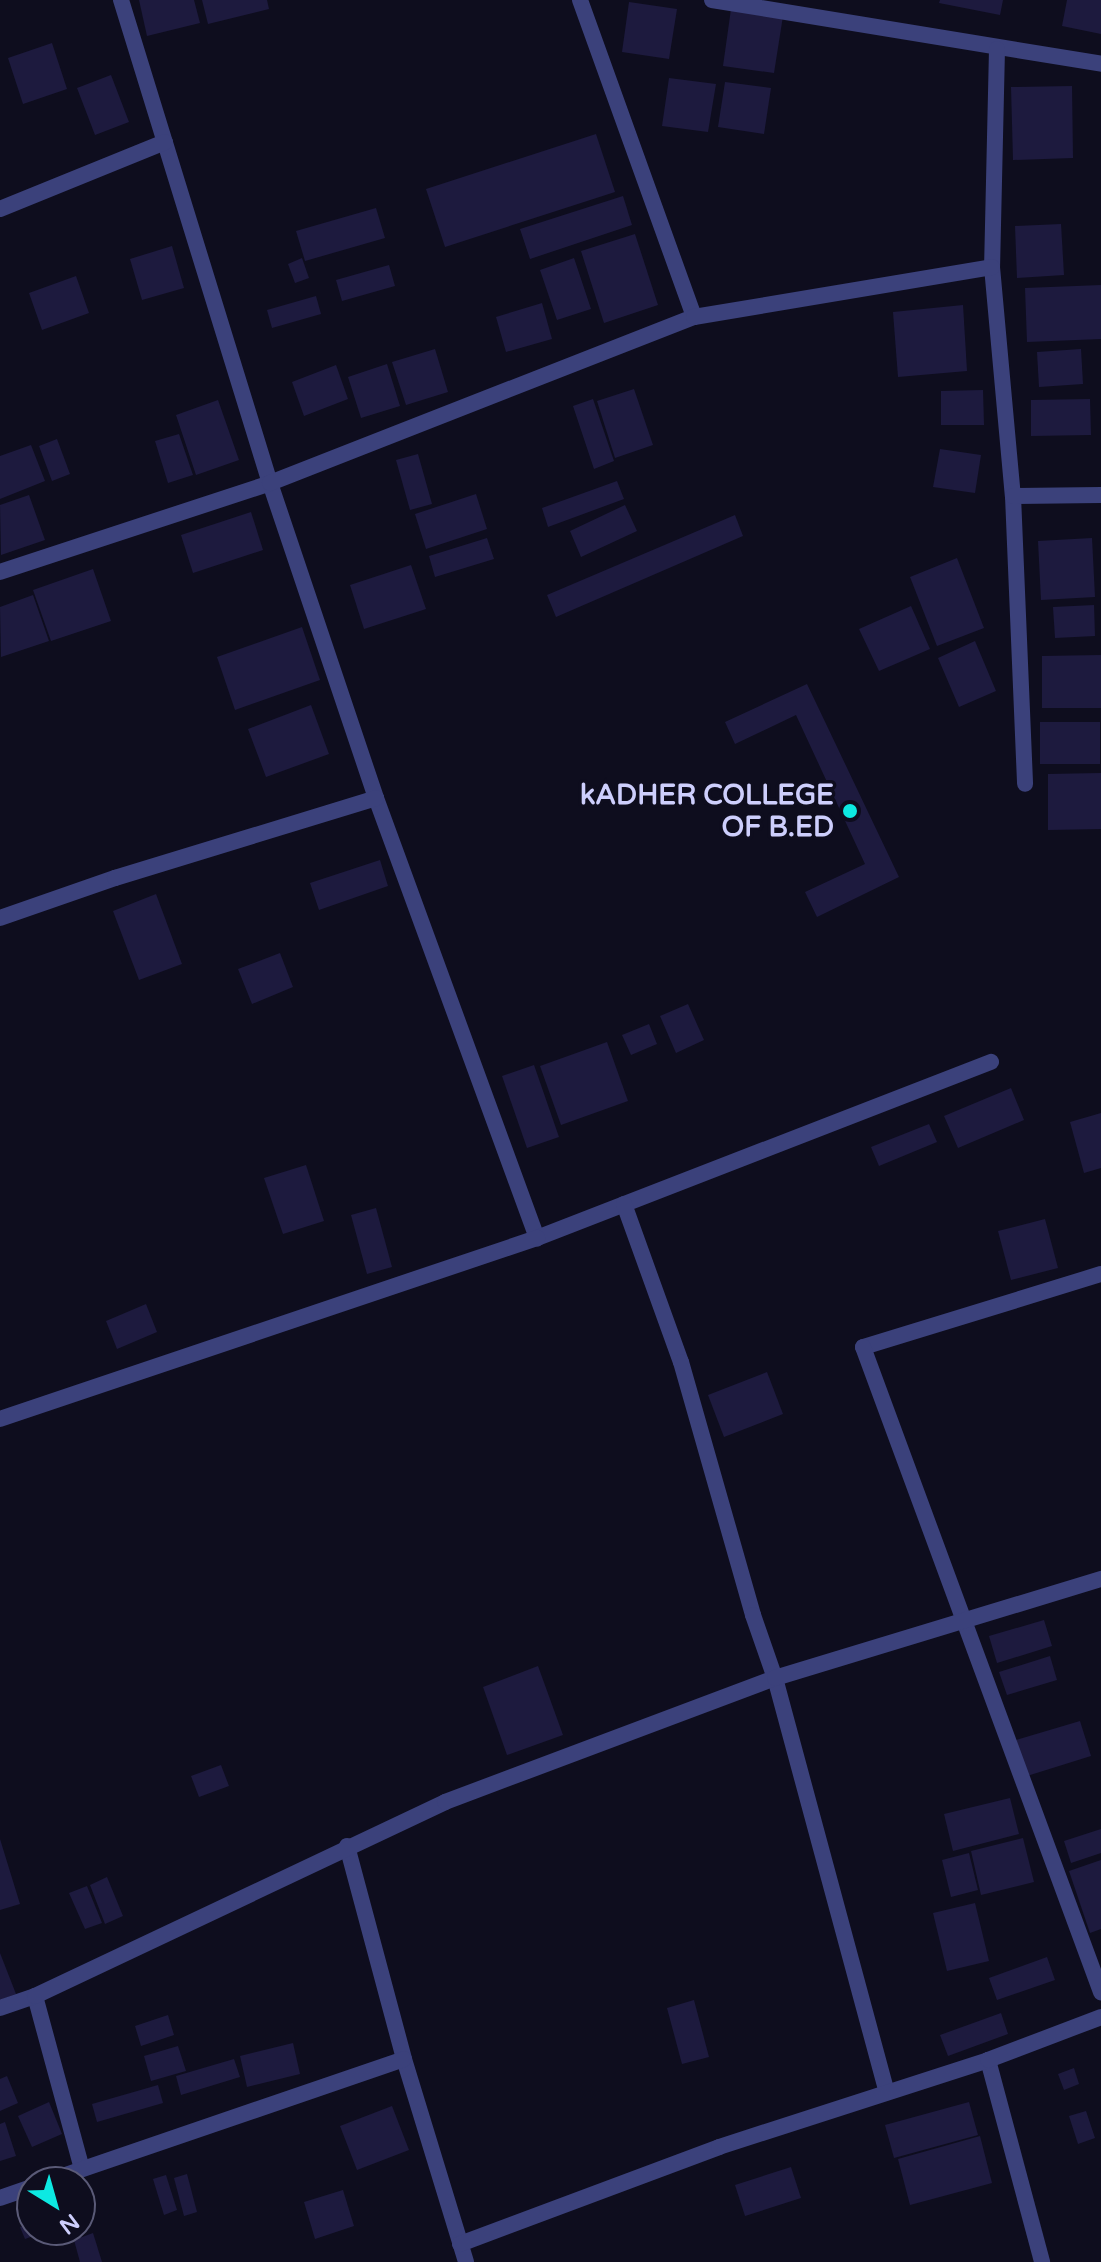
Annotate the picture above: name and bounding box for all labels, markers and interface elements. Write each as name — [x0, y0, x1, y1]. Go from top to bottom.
place label: kADHER COLLEGE OF B.ED — [580, 778, 834, 844]
marker: kADHER COLLEGE OF B.ED — [841, 802, 859, 820]
north arrow — [16, 2166, 96, 2246]
text: N — [54, 2208, 84, 2239]

